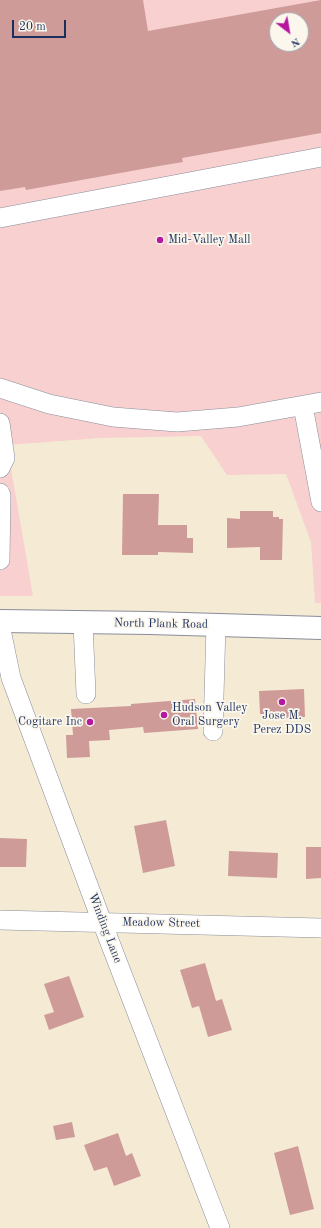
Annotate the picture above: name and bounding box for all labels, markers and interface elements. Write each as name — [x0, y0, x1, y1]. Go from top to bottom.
scale bar — [14, 12, 68, 38]
north arrow — [269, 12, 309, 52]
text: 20 m — [19, 21, 46, 33]
text: N — [288, 35, 301, 49]
place label: Mid-Valley Mall — [168, 233, 250, 247]
marker: Mid-Valley Mall — [155, 235, 165, 245]
street label: North Plank Road — [114, 616, 208, 632]
marker: Jose M. Perez DDS — [277, 697, 287, 707]
place label: Hudson Valley Oral Surgery — [172, 701, 248, 729]
place label: Jose M. Perez DDS — [253, 709, 311, 737]
marker: Hudson Valley Oral Surgery — [159, 710, 169, 720]
place label: Cogitare Inc — [18, 715, 82, 729]
marker: Cogitare Inc — [85, 717, 95, 727]
street label: Winding Lane — [85, 891, 125, 965]
street label: Meadow Street — [122, 915, 200, 931]

